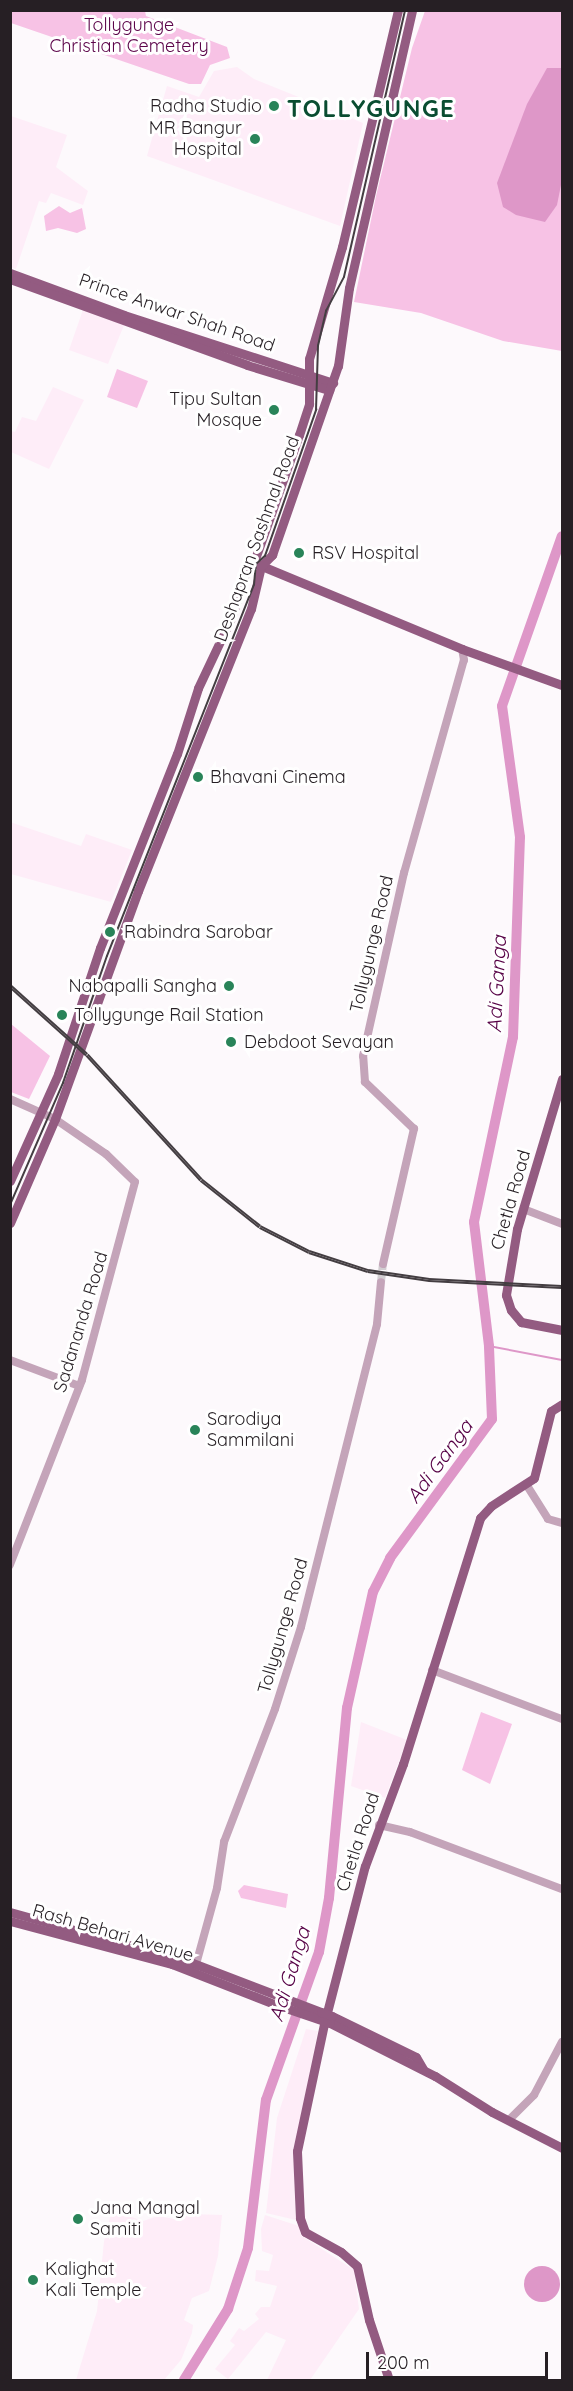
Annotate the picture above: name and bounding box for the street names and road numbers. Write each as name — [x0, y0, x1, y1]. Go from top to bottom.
street label: Prince Anwar Shah Road — [76, 269, 278, 357]
street label: Deshapran Sashmal Road — [210, 433, 304, 645]
street label: Tollygunge Road — [346, 873, 398, 1015]
street label: Chetla Road — [486, 1148, 536, 1252]
street label: Sadananda Road — [49, 1249, 113, 1395]
street label: Tollygunge Road — [253, 1556, 313, 1696]
street label: Chetla Road — [332, 1790, 384, 1894]
street label: Rash Behari Avenue — [30, 1900, 196, 1966]

